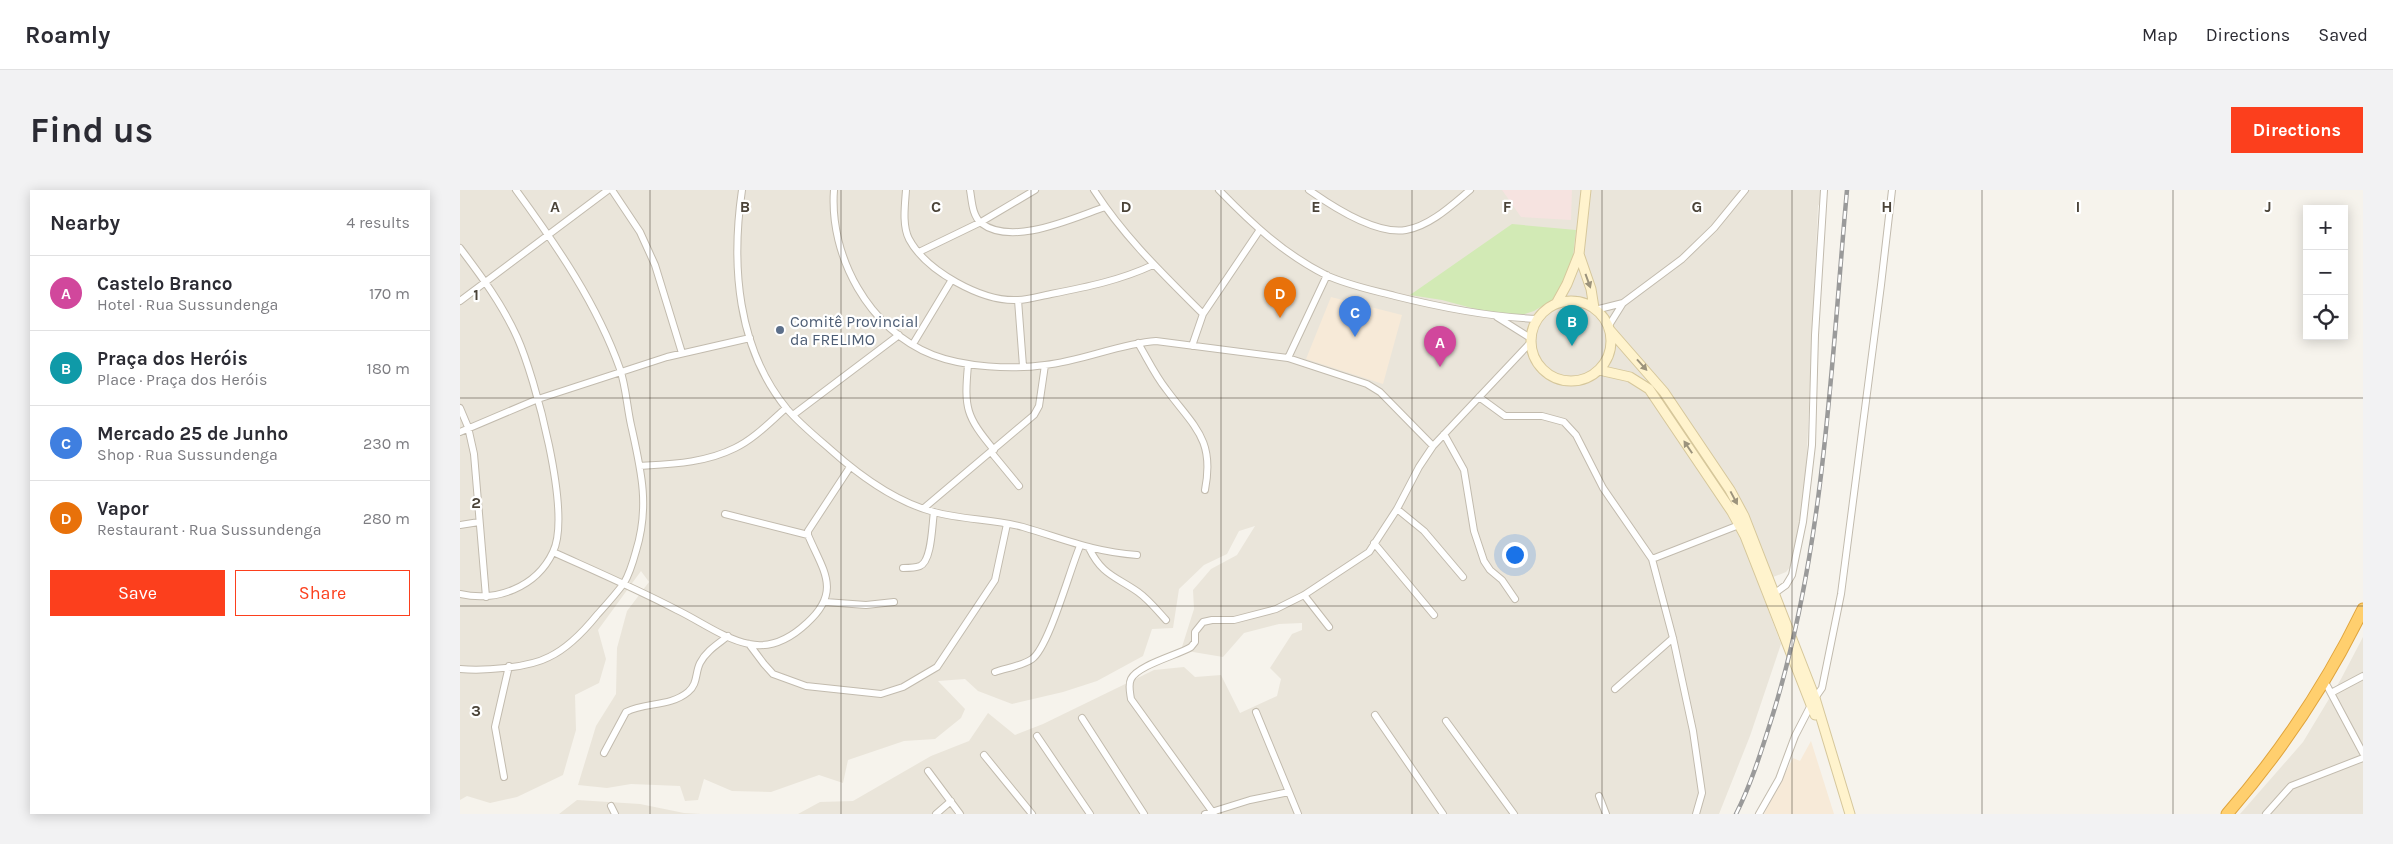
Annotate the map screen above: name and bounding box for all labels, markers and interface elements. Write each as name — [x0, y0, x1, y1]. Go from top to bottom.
text: Roamly — [25, 21, 110, 49]
text: Map — [2142, 24, 2178, 46]
text: Directions — [2206, 24, 2290, 46]
text: Saved — [2318, 24, 2368, 46]
button: Directions — [2231, 107, 2363, 153]
text: Find us — [30, 110, 153, 151]
text: A — [550, 197, 560, 216]
text: B — [740, 197, 750, 216]
text: C — [931, 197, 941, 216]
text: D — [1121, 197, 1132, 216]
text: E — [1311, 197, 1321, 216]
text: F — [1503, 197, 1512, 216]
text: G — [1692, 197, 1702, 216]
text: H — [1881, 197, 1893, 216]
text: I — [2076, 197, 2080, 216]
text: J — [2264, 197, 2272, 216]
map controls — [2303, 205, 2348, 340]
button: + — [2303, 205, 2348, 250]
text: Nearby — [50, 211, 120, 235]
text: 4 results — [346, 213, 410, 232]
button: − — [2303, 250, 2348, 295]
text: Castelo Branco — [97, 273, 233, 295]
one-way arrow — [1584, 274, 1592, 289]
pin: D — [1264, 277, 1296, 318]
text: A — [61, 284, 71, 303]
text: 170 m — [369, 284, 410, 303]
text: 1 — [473, 285, 479, 304]
text: Hotel · Rua Sussundenga — [97, 295, 278, 314]
button: locate — [2303, 295, 2348, 340]
pin: C — [1339, 296, 1371, 337]
pin: B — [1556, 305, 1588, 346]
place label: Comitê Provincial da FRELIMO — [790, 312, 918, 349]
marker: Comitê Provincial da FRELIMO — [774, 324, 786, 336]
pin: A — [1424, 326, 1456, 367]
text: Praça dos Heróis — [97, 348, 248, 370]
text: B — [61, 359, 71, 378]
text: 180 m — [367, 359, 410, 378]
one-way arrow — [1636, 359, 1648, 371]
text: Place · Praça dos Heróis — [97, 370, 267, 389]
text: Mercado 25 de Junho — [97, 423, 288, 445]
text: C — [61, 434, 71, 453]
text: 230 m — [363, 434, 410, 453]
one-way arrow — [1683, 440, 1693, 453]
text: Shop · Rua Sussundenga — [97, 445, 278, 464]
one-way arrow — [1730, 492, 1739, 505]
text: 2 — [471, 493, 481, 512]
text: Vapor — [97, 498, 149, 520]
text: D — [61, 509, 71, 528]
text: 280 m — [363, 509, 410, 528]
text: Restaurant · Rua Sussundenga — [97, 520, 321, 539]
your location — [1502, 542, 1528, 568]
button: Save — [50, 570, 225, 616]
button: Share — [235, 570, 410, 616]
text: 3 — [471, 701, 481, 720]

